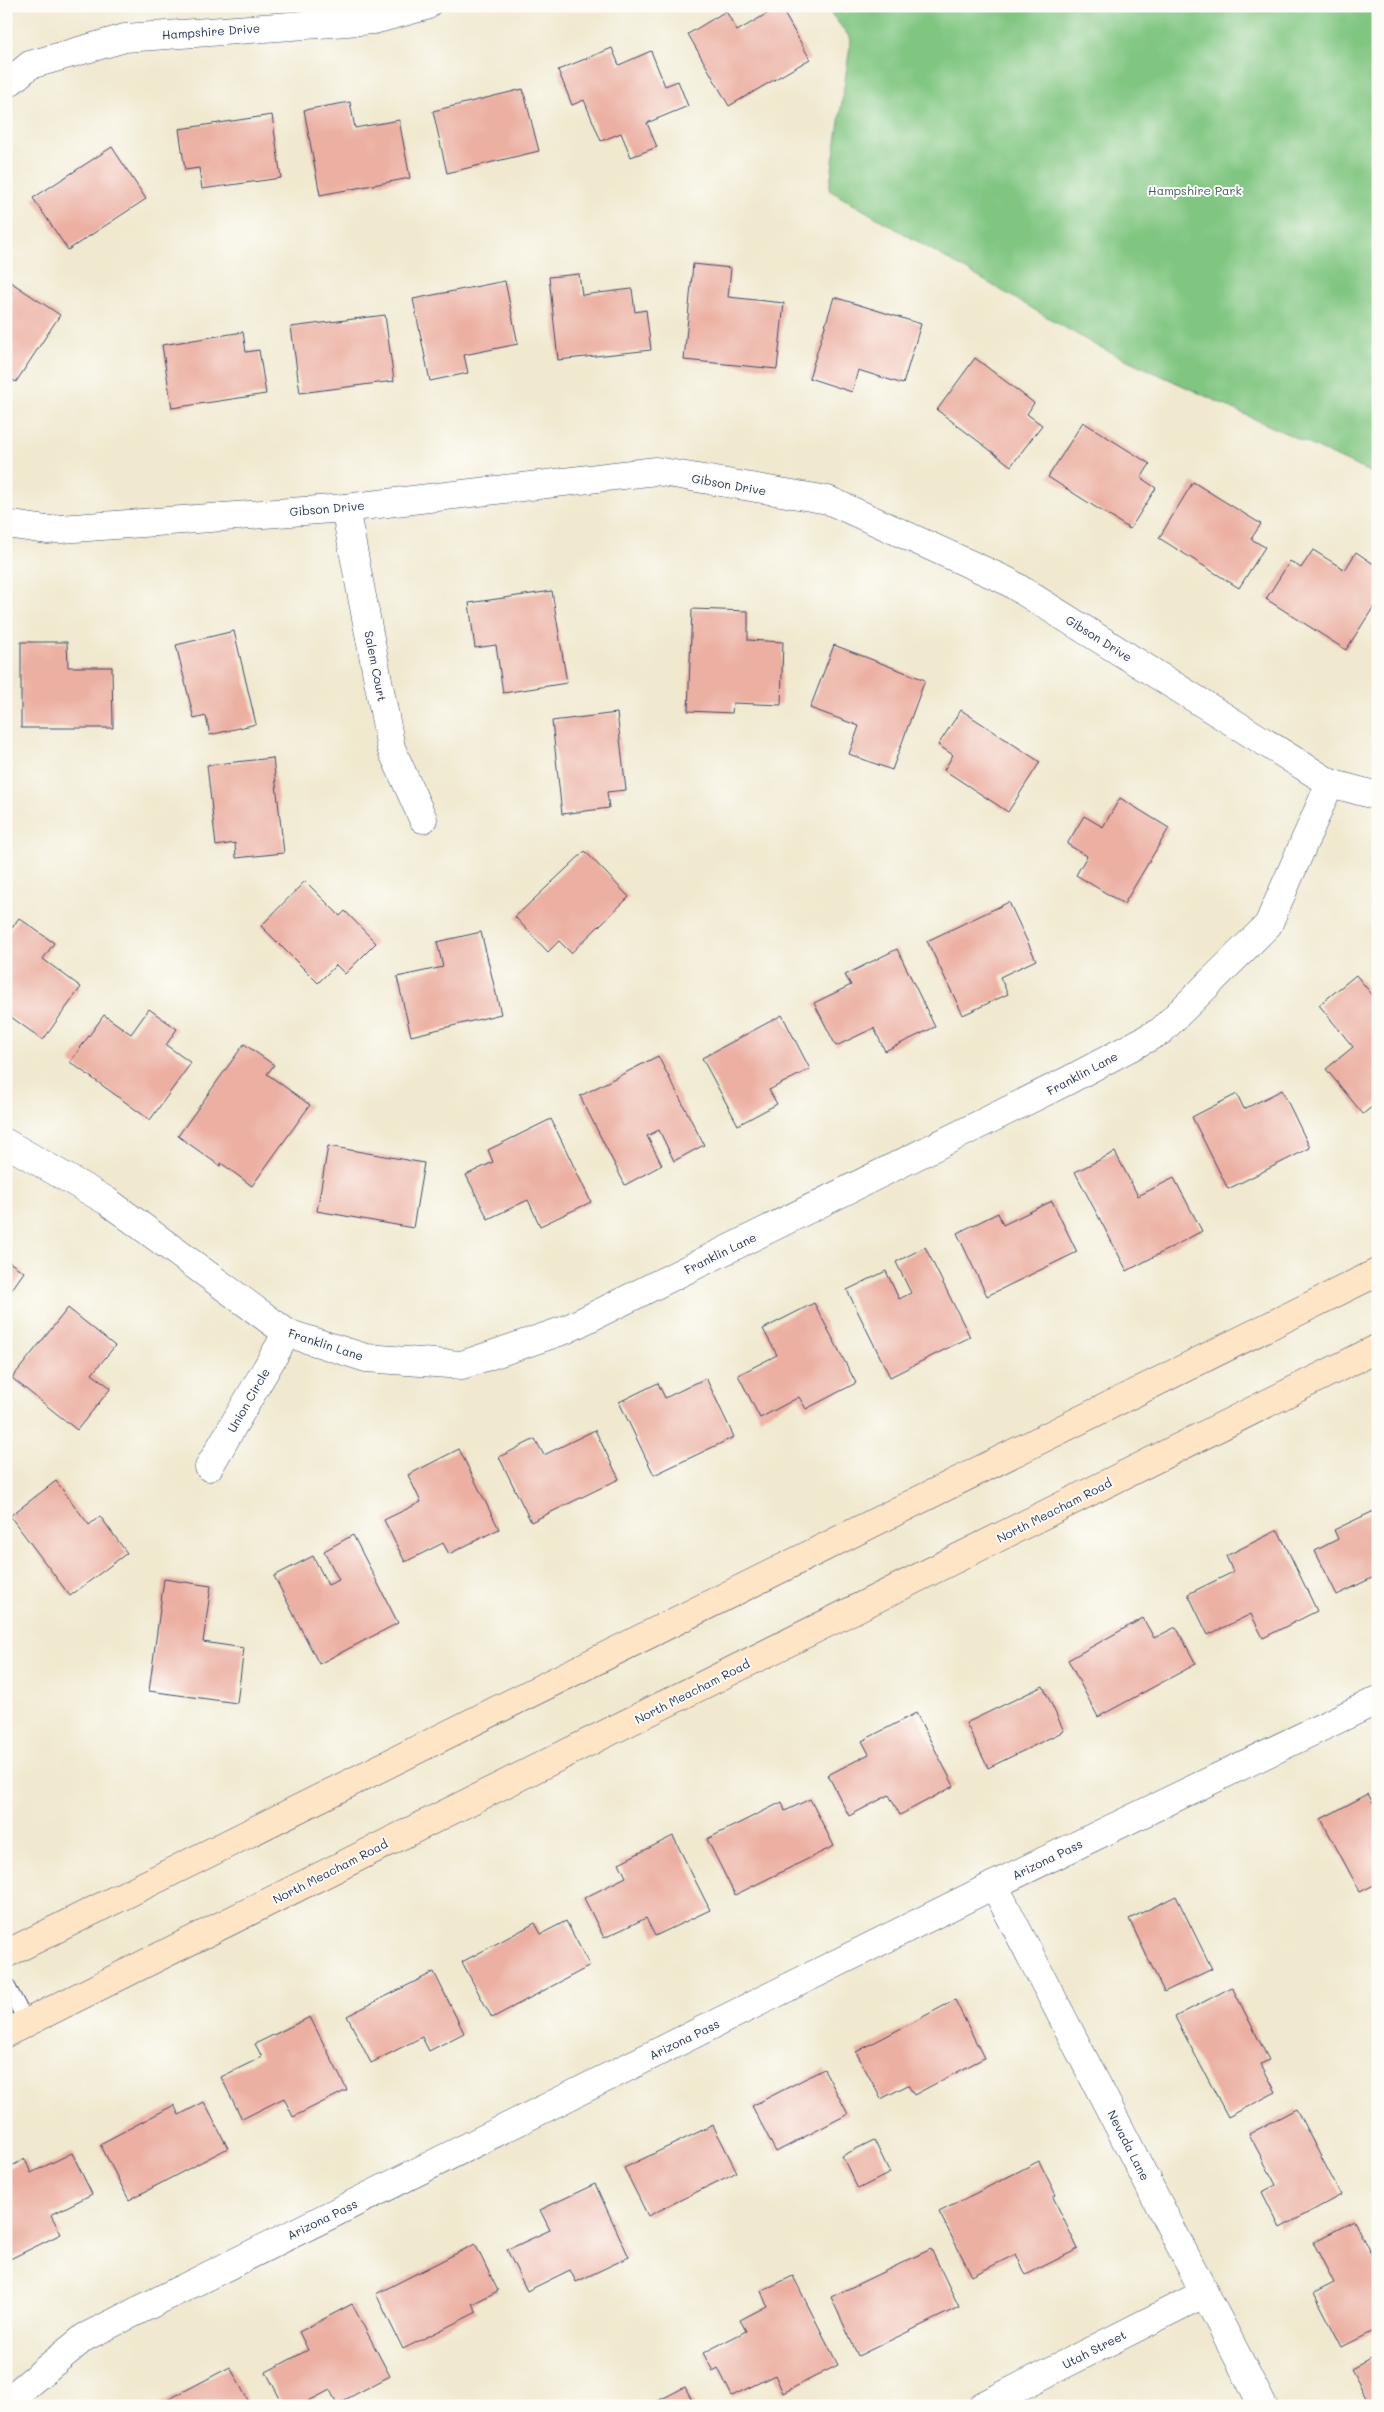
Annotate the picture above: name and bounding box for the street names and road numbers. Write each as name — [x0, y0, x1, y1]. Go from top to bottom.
street label: Hampshire Drive — [161, 20, 261, 42]
street label: Gibson Drive — [690, 470, 768, 498]
street label: Gibson Drive — [289, 497, 365, 519]
street label: Gibson Drive — [1063, 611, 1135, 665]
street label: Salem Court — [361, 629, 391, 703]
street label: Franklin Lane — [1044, 1048, 1120, 1098]
street label: Franklin Lane — [681, 1229, 759, 1277]
street label: Franklin Lane — [286, 1324, 366, 1364]
street label: Union Circle — [223, 1365, 273, 1435]
street label: North Meacham Road — [994, 1474, 1115, 1546]
street label: North Meacham Road — [632, 1655, 753, 1727]
street label: North Meacham Road — [270, 1835, 391, 1907]
street label: Arizona Pass — [1009, 1835, 1085, 1883]
street label: Arizona Pass — [646, 2015, 722, 2063]
street label: Nevada Lane — [1104, 2107, 1154, 2183]
street label: Arizona Pass — [284, 2195, 360, 2243]
street label: Utah Street — [1059, 2326, 1129, 2372]

